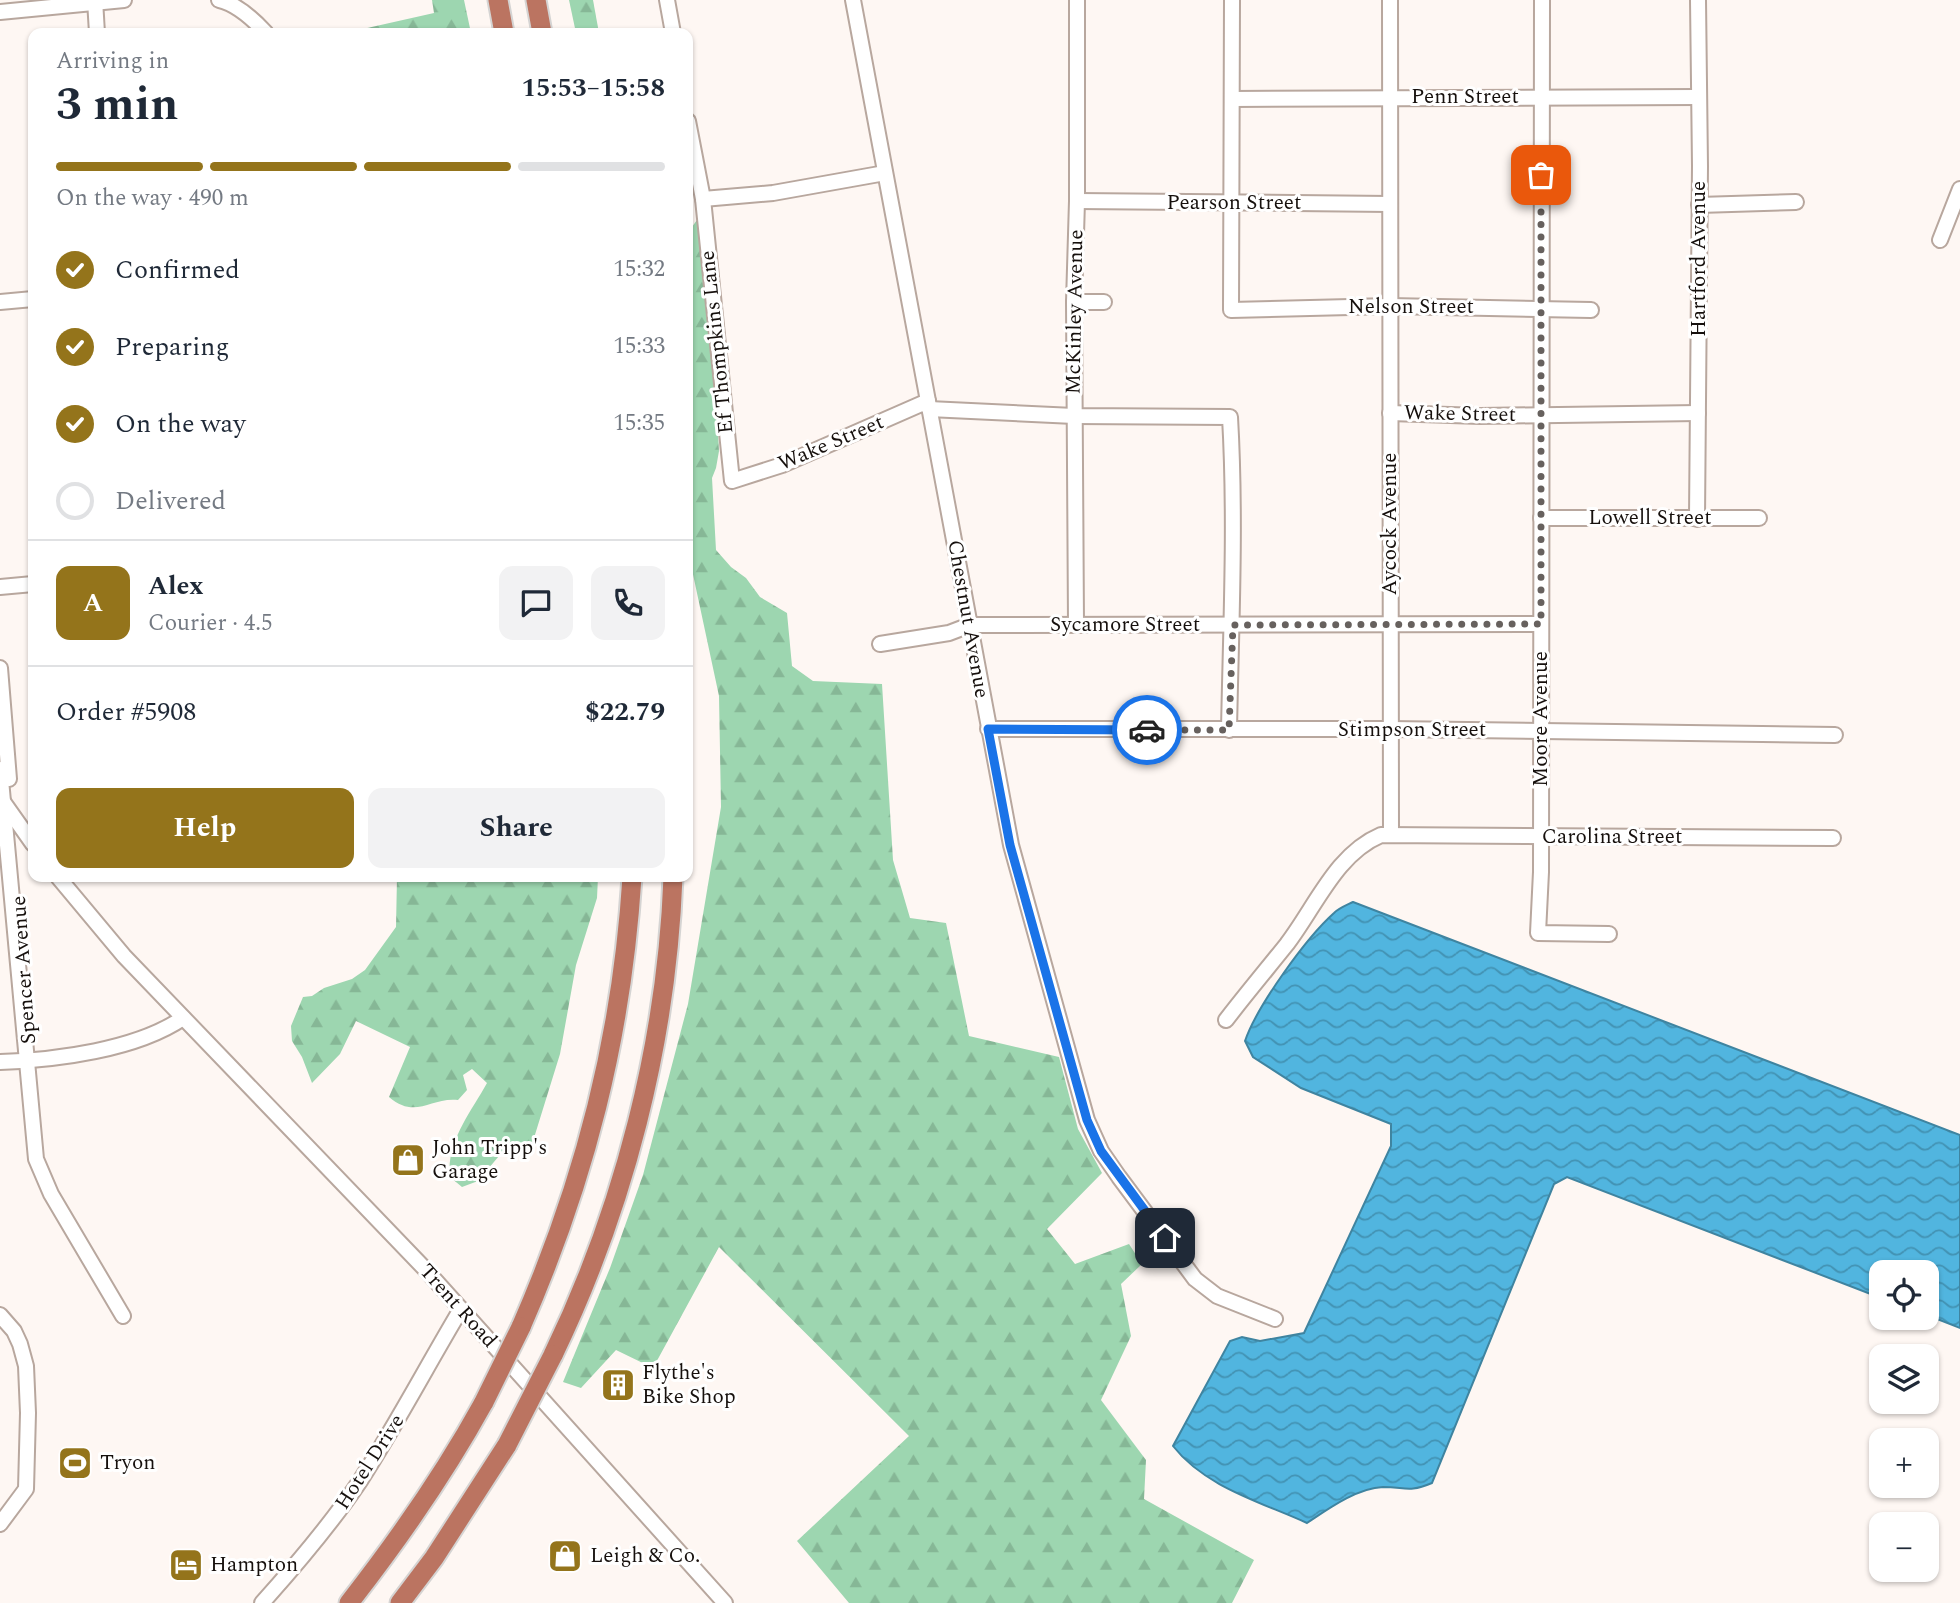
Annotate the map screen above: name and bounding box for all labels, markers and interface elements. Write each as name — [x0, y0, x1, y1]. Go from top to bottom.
text: Arriving in — [56, 44, 169, 79]
text: 15:53–15:58 — [521, 68, 665, 108]
text: 3 min — [56, 70, 178, 140]
street label: Penn Street — [1411, 81, 1519, 113]
pin — [1511, 145, 1571, 205]
icon: bag — [1522, 156, 1560, 194]
text: On the way · 490 m — [56, 181, 249, 216]
street label: Hartford Avenue — [1683, 181, 1715, 337]
street label: Pearson Street — [1167, 187, 1301, 219]
street label: McKinley Avenue — [1058, 229, 1092, 395]
street label: Ef Thompkins Lane — [691, 249, 743, 435]
text: Confirmed — [115, 250, 240, 290]
icon: check — [56, 251, 94, 289]
text: 15:32 — [613, 252, 665, 287]
street label: Nelson Street — [1348, 291, 1474, 323]
text: Preparing — [115, 327, 229, 367]
icon: check — [56, 328, 94, 366]
text: 15:33 — [613, 329, 665, 364]
street label: Wake Street — [1404, 397, 1516, 431]
text: On the way — [115, 404, 246, 444]
icon: check — [56, 405, 94, 443]
text: 15:35 — [613, 406, 665, 441]
street label: Wake Street — [773, 406, 889, 480]
street label: Aycock Avenue — [1374, 453, 1406, 595]
text: Delivered — [115, 481, 226, 521]
street label: Lowell Street — [1588, 502, 1712, 534]
street label: Chestnut Avenue — [938, 537, 998, 701]
text: Alex — [148, 566, 203, 606]
button: chat — [499, 566, 573, 640]
button: phone — [591, 566, 665, 640]
text: A — [83, 583, 103, 623]
text: Courier · 4.5 — [148, 606, 273, 641]
street label: Sycamore Street — [1050, 609, 1200, 641]
street label: Moore Avenue — [1525, 651, 1557, 787]
text: Order #5908 — [56, 692, 196, 732]
text: $22.79 — [585, 692, 665, 732]
courier — [1112, 695, 1182, 765]
icon: car — [1128, 711, 1166, 749]
street label: Stimpson Street — [1338, 714, 1486, 746]
button: Help — [56, 788, 354, 868]
button: Share — [368, 788, 665, 868]
street label: Carolina Street — [1542, 821, 1682, 853]
street label: Spencer Avenue — [3, 895, 45, 1045]
place label: John Tripp's Garage — [432, 1132, 547, 1188]
shop icon: John Tripp's Garage — [389, 1141, 427, 1179]
pin — [1135, 1208, 1195, 1268]
icon: home — [1146, 1219, 1184, 1257]
street label: Trent Road — [411, 1257, 505, 1355]
map controls — [1869, 1260, 1939, 1582]
button: locate — [1869, 1260, 1939, 1330]
button: layers — [1869, 1344, 1939, 1414]
place label: Flythe's Bike Shop — [642, 1357, 736, 1413]
building icon: Flythe's Bike Shop — [599, 1366, 637, 1404]
street label: Hotel Drive — [327, 1408, 413, 1516]
button: + — [1869, 1428, 1939, 1498]
sports icon: Tryon — [56, 1444, 94, 1482]
place label: Tryon — [100, 1447, 156, 1479]
button: − — [1869, 1512, 1939, 1582]
shop icon: Leigh & Co. — [546, 1537, 584, 1575]
place label: Leigh & Co. — [590, 1540, 700, 1572]
hotel icon: Hampton — [167, 1546, 205, 1584]
place label: Hampton — [210, 1549, 298, 1581]

